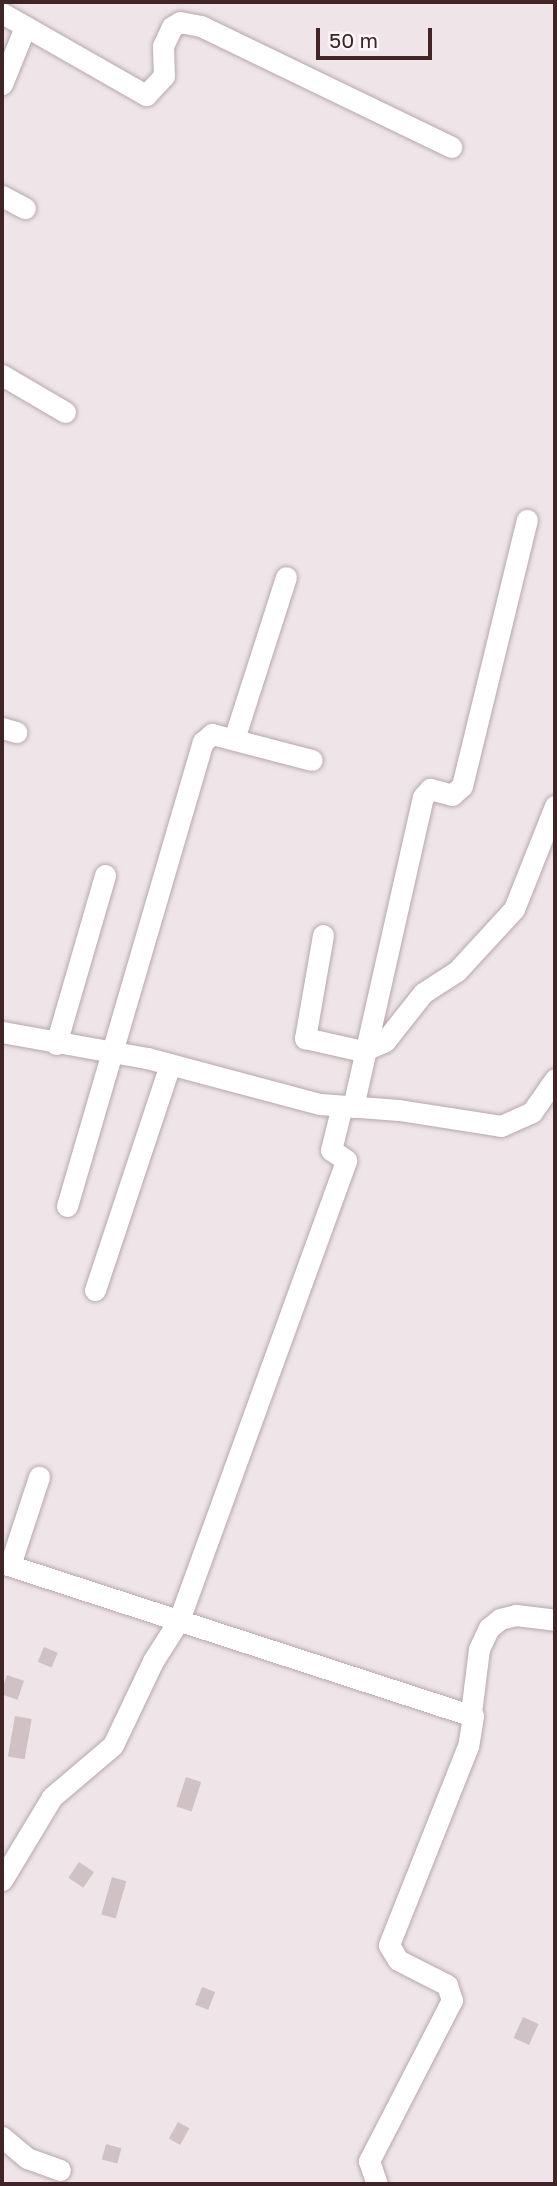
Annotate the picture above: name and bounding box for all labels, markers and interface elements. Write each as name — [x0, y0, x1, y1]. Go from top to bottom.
scale bar — [319, 14, 434, 58]
text: 50 m — [329, 27, 378, 53]

